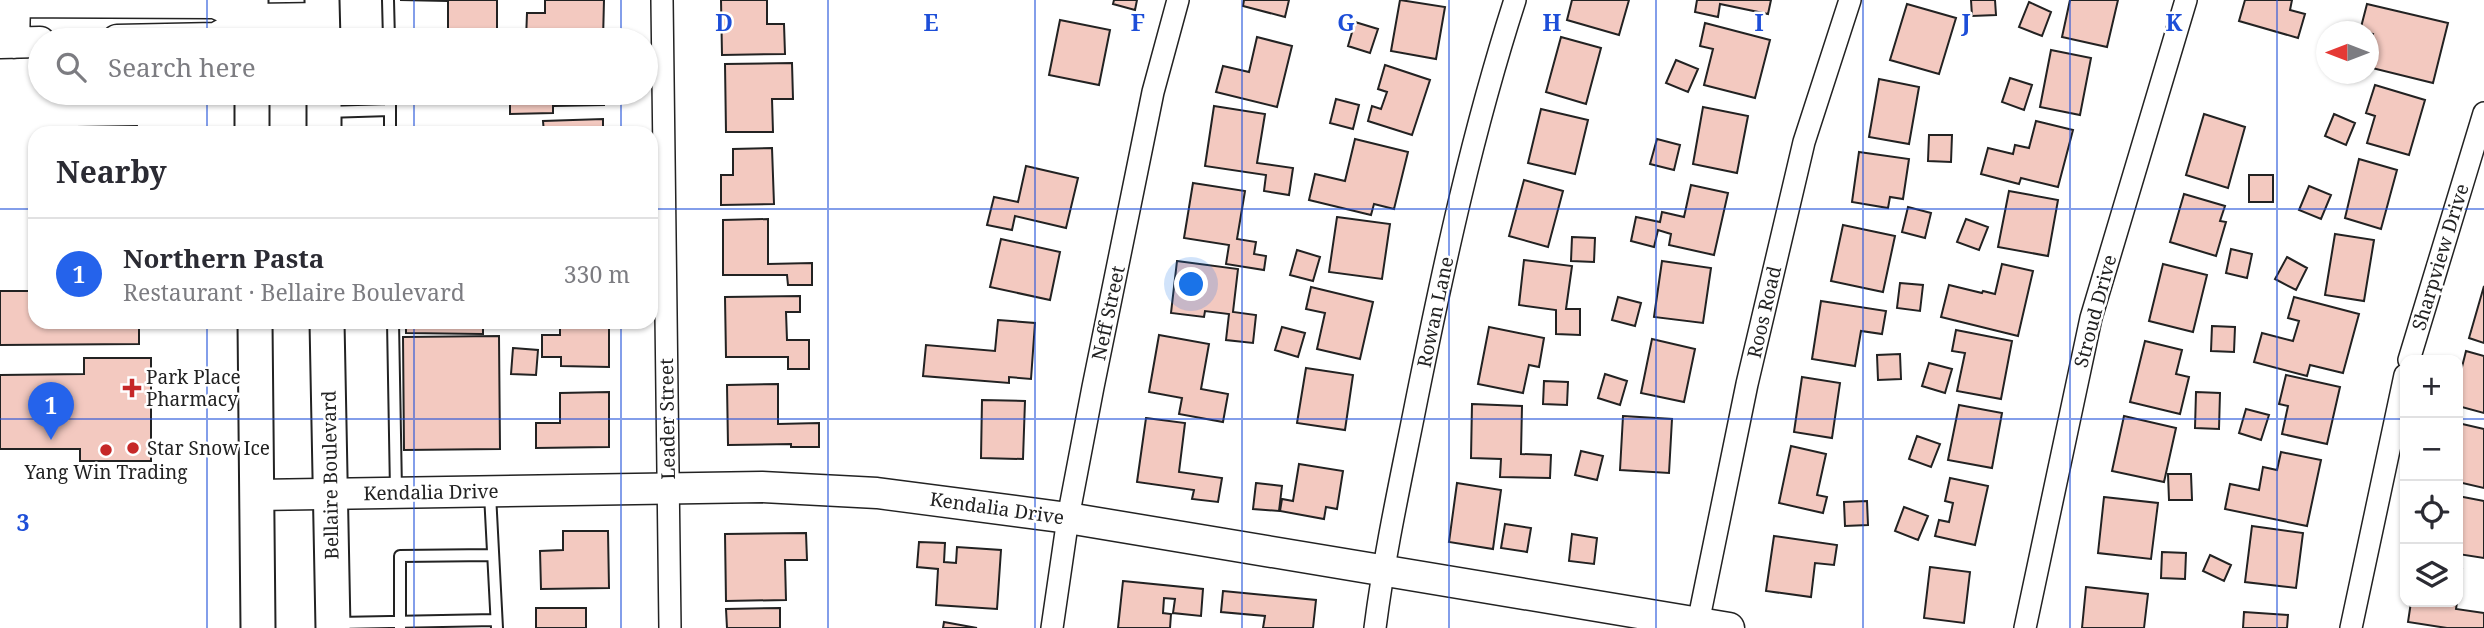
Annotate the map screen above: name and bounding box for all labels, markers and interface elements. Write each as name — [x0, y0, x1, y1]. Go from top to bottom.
text: D — [715, 6, 733, 38]
text: E — [923, 6, 939, 38]
text: F — [1131, 6, 1145, 38]
text: G — [1337, 6, 1355, 38]
text: H — [1543, 6, 1562, 38]
text: I — [1754, 6, 1764, 38]
text: J — [1960, 6, 1971, 38]
text: K — [2166, 6, 2183, 38]
north arrow — [2316, 21, 2379, 84]
search box — [28, 28, 658, 105]
icon: search — [52, 48, 90, 86]
text: Search here — [108, 49, 256, 85]
text: Nearby — [56, 151, 167, 192]
street label: Sharpview Drive — [2405, 180, 2475, 334]
text: Northern Pasta — [123, 240, 324, 276]
street label: Stroud Drive — [2067, 252, 2123, 370]
street label: Rowan Lane — [1411, 254, 1459, 370]
text: 1 — [73, 258, 86, 290]
text: 330 m — [564, 258, 630, 290]
street label: Neff Street — [1085, 263, 1131, 363]
street label: Roos Road — [1741, 263, 1787, 361]
your location — [1174, 267, 1208, 301]
text: Restaurant · Bellaire Boulevard — [123, 276, 465, 308]
map controls — [2400, 355, 2463, 607]
button: + — [2400, 355, 2463, 418]
street label: Leader Street — [653, 358, 681, 480]
place label: Park Place Pharmacy — [146, 364, 241, 412]
marker: Park Place Pharmacy — [124, 380, 140, 396]
pin: 1 — [28, 382, 74, 440]
street label: Bellaire Boulevard — [316, 390, 344, 560]
button: − — [2400, 418, 2463, 481]
place label: Star Snow Ice — [147, 435, 270, 461]
marker: Star Snow Ice — [125, 440, 141, 456]
marker: Yang Win Trading — [98, 442, 114, 458]
place label: Yang Win Trading — [23, 459, 188, 485]
street label: Kendalia Drive — [363, 478, 499, 506]
button: locate — [2400, 481, 2463, 544]
street label: Kendalia Drive — [928, 486, 1066, 530]
text: 3 — [17, 506, 30, 538]
button: layers — [2400, 544, 2463, 607]

